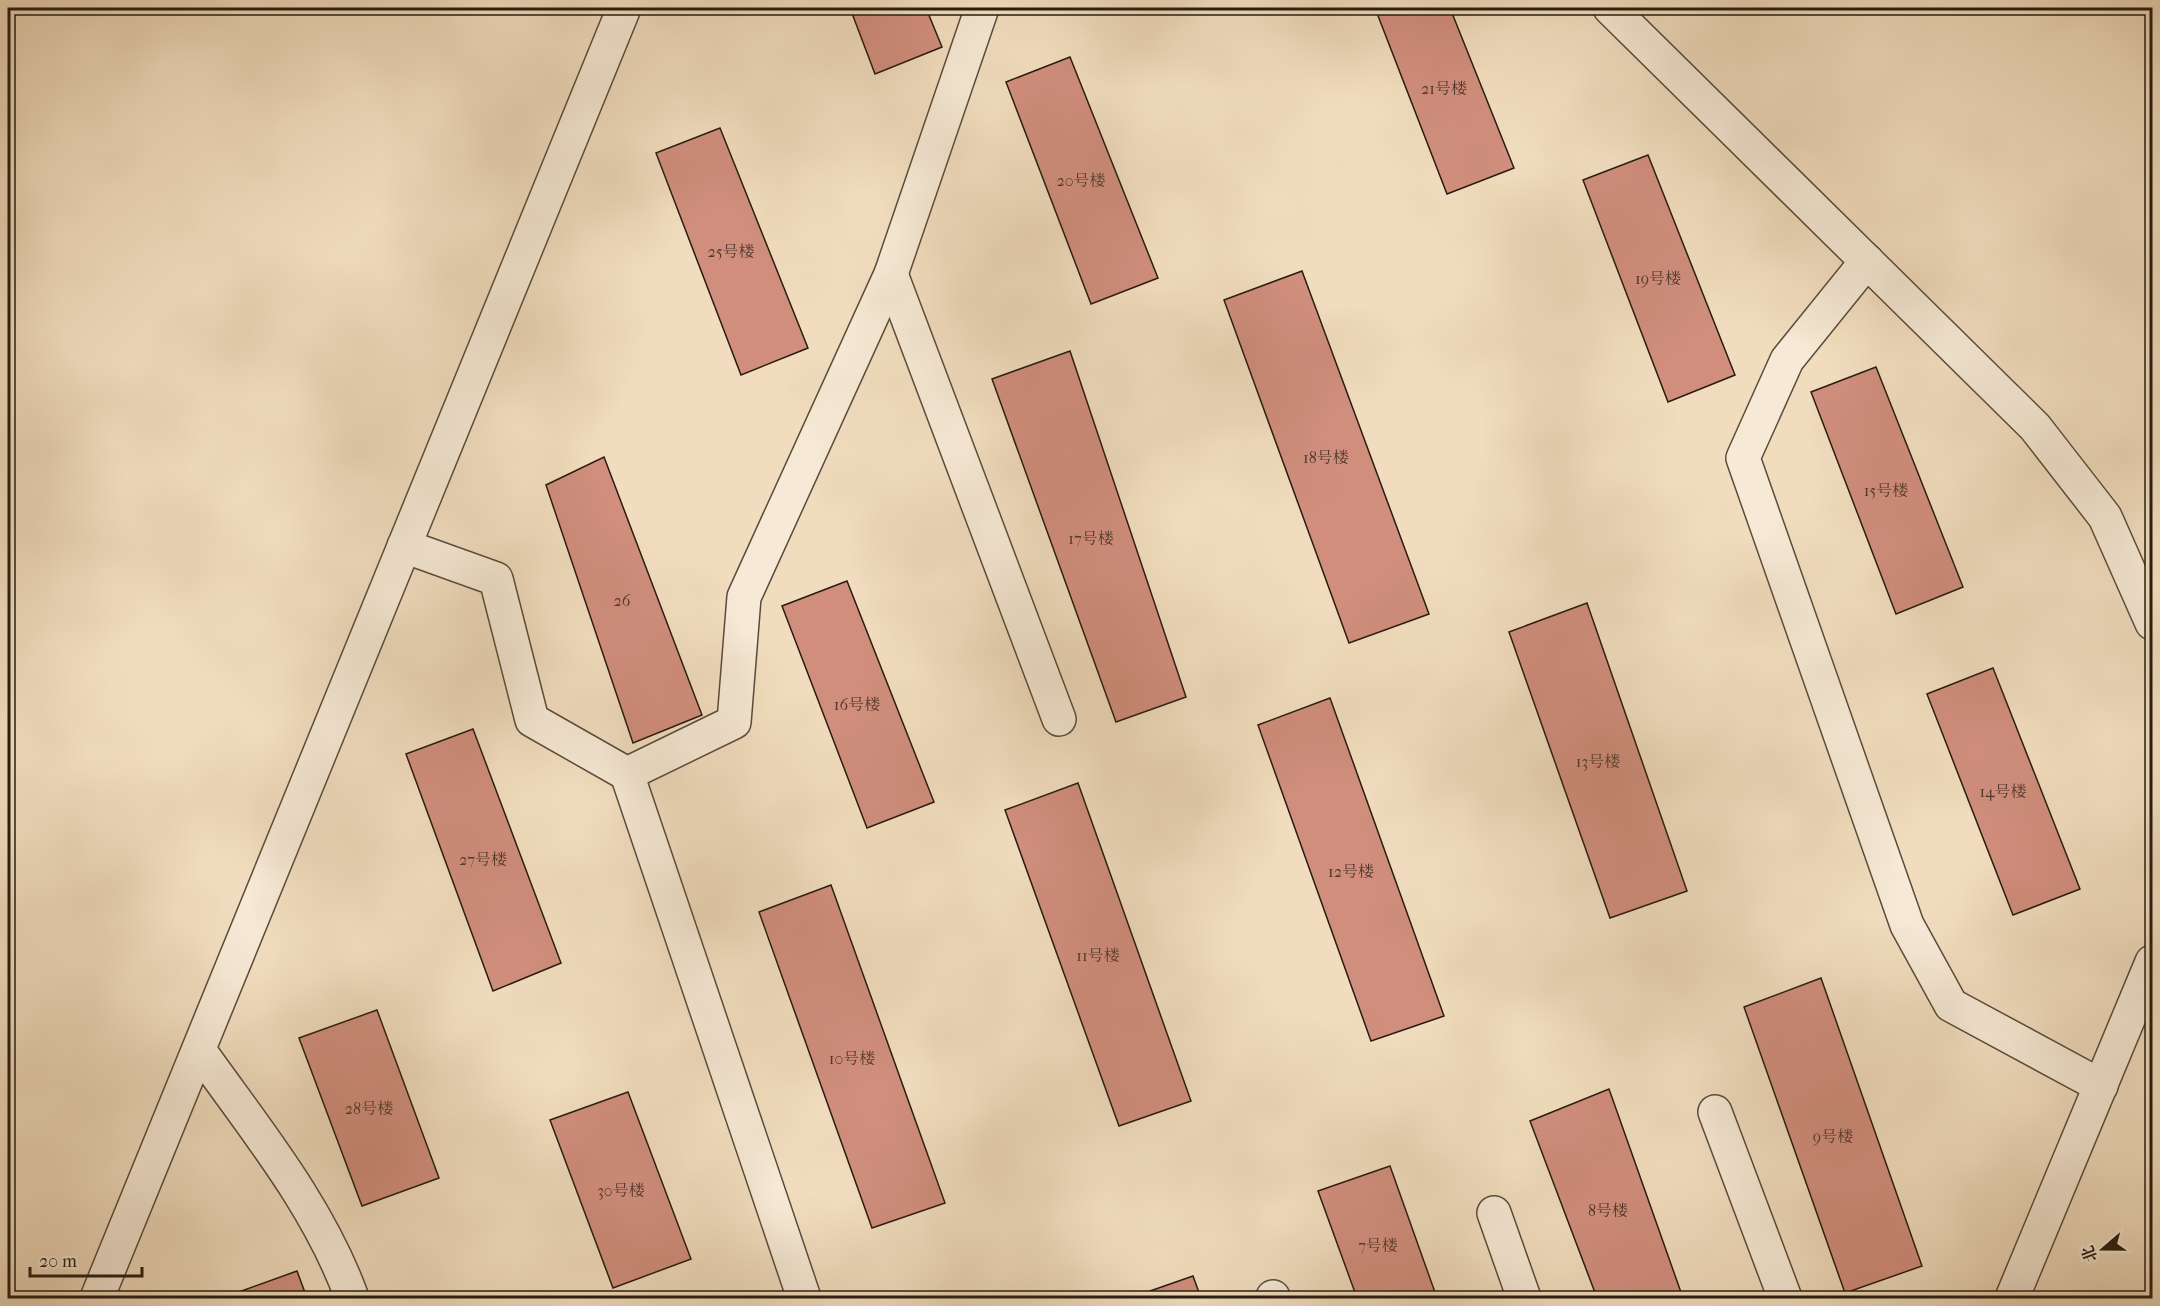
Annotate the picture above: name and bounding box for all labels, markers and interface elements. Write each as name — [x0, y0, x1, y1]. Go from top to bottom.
house number: 21号楼 — [1421, 79, 1467, 98]
house number: 20号楼 — [1056, 171, 1106, 190]
house number: 25号楼 — [707, 242, 755, 261]
house number: 19号楼 — [1635, 269, 1681, 288]
house number: 18号楼 — [1303, 448, 1349, 467]
house number: 15号楼 — [1864, 481, 1908, 500]
house number: 17号楼 — [1068, 529, 1114, 548]
house number: 26 — [614, 591, 631, 610]
house number: 16号楼 — [834, 695, 880, 714]
house number: 13号楼 — [1576, 752, 1620, 771]
house number: 14号楼 — [1979, 782, 2027, 801]
house number: 27号楼 — [459, 850, 507, 869]
house number: 12号楼 — [1328, 862, 1374, 881]
house number: 11号楼 — [1076, 946, 1120, 965]
house number: 10号楼 — [829, 1049, 875, 1068]
house number: 28号楼 — [345, 1099, 393, 1118]
house number: 9号楼 — [1813, 1127, 1853, 1146]
house number: 30号楼 — [597, 1181, 645, 1200]
house number: 8号楼 — [1588, 1201, 1628, 1220]
north arrow — [2073, 1219, 2133, 1279]
house number: 7号楼 — [1358, 1236, 1398, 1255]
scale bar — [30, 1240, 142, 1278]
text: 北 — [2078, 1243, 2101, 1265]
text: 20 m — [39, 1251, 77, 1272]

